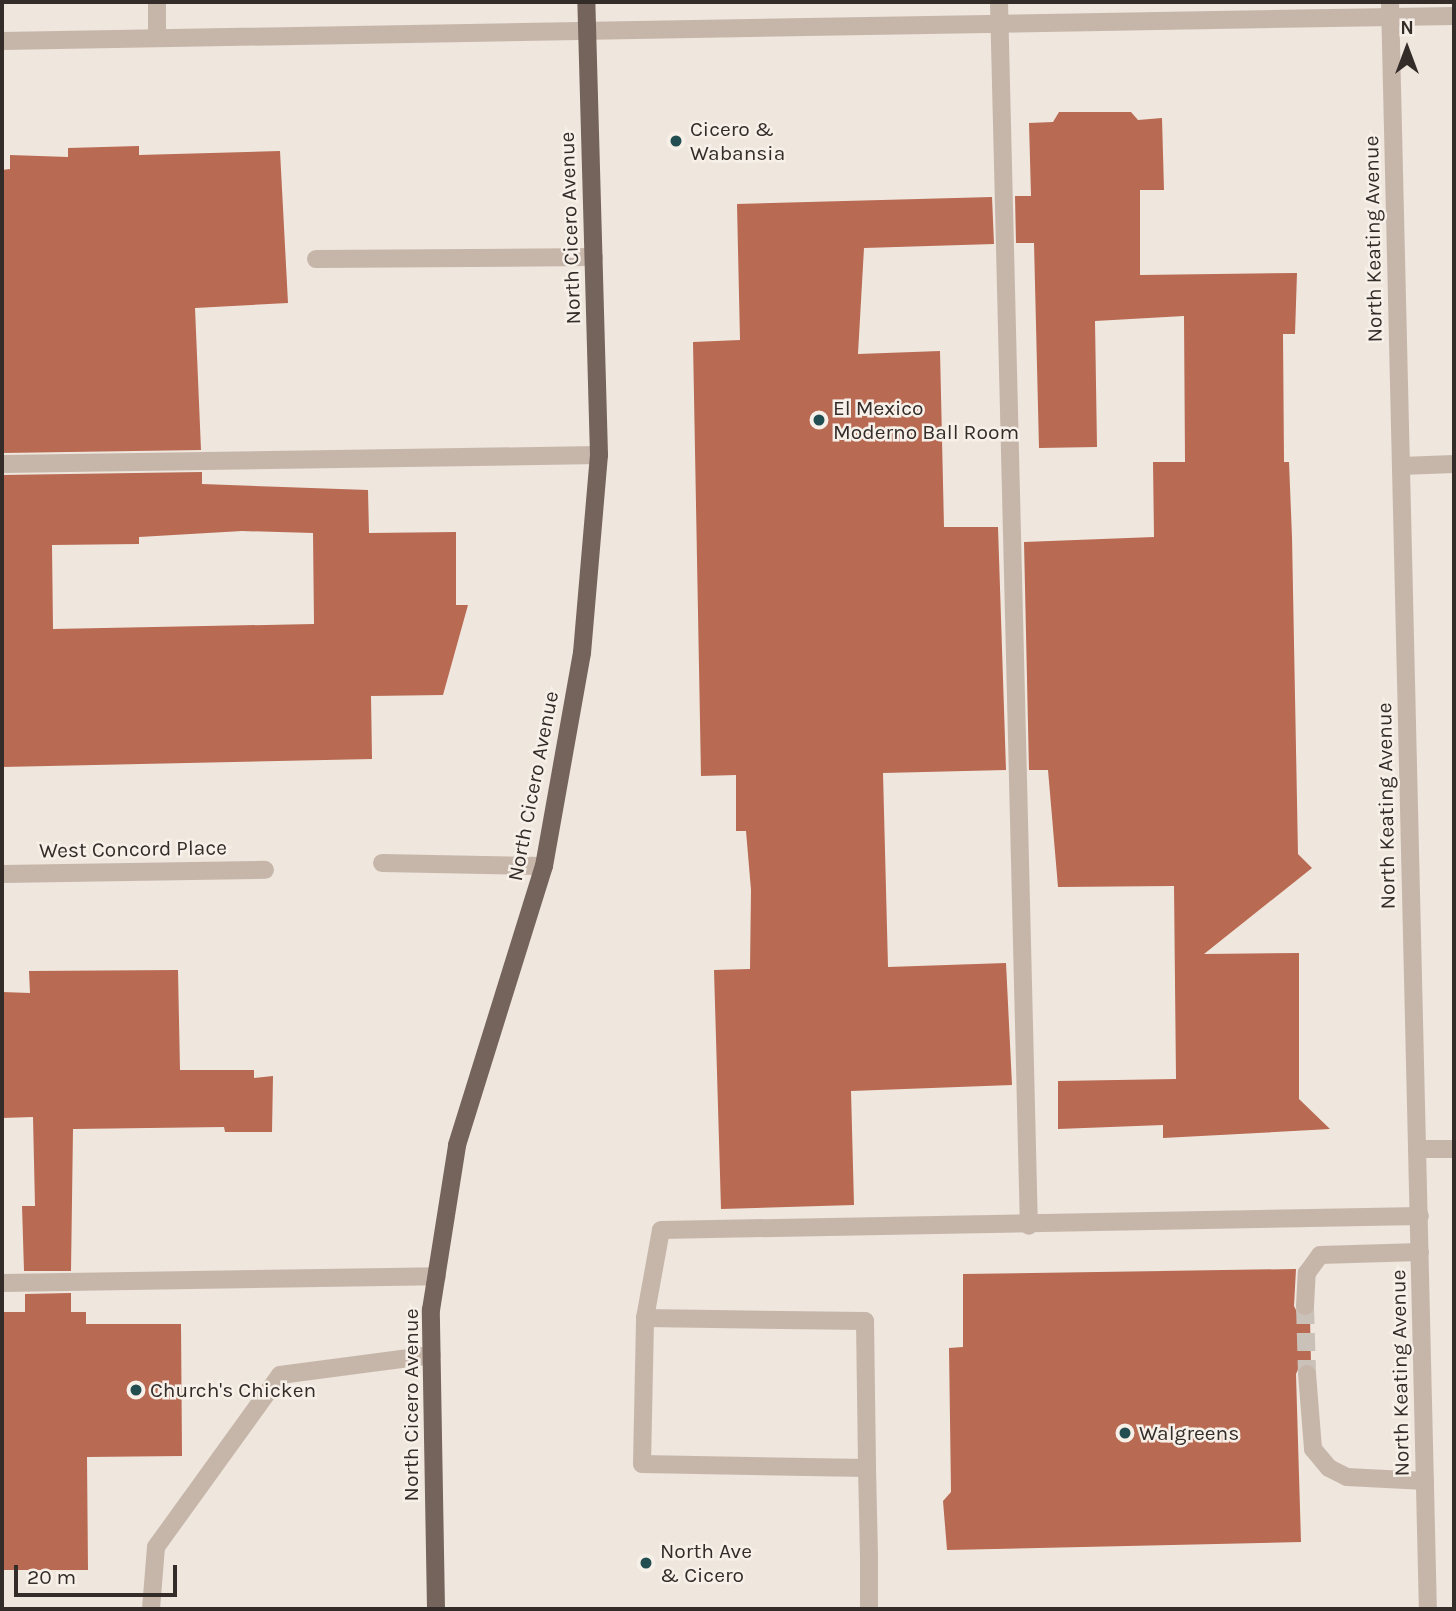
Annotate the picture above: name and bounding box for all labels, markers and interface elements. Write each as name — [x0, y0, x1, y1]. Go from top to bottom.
north arrow — [1372, 14, 1442, 84]
text: N — [1400, 17, 1414, 39]
place label: Cicero & Wabansia — [690, 116, 785, 166]
street label: North Cicero Avenue — [554, 131, 586, 325]
marker: Cicero & Wabansia — [668, 133, 684, 149]
street label: North Keating Avenue — [1359, 135, 1387, 343]
place label: El Mexico Moderno Ball Room — [833, 395, 1019, 445]
marker: El Mexico Moderno Ball Room — [811, 412, 827, 428]
street label: North Cicero Avenue — [502, 689, 564, 883]
street label: North Keating Avenue — [1372, 702, 1400, 910]
street label: West Concord Place — [39, 835, 227, 863]
street label: North Keating Avenue — [1386, 1269, 1414, 1477]
street label: North Cicero Avenue — [398, 1309, 424, 1501]
place label: Church's Chicken — [150, 1377, 316, 1403]
marker: Church's Chicken — [128, 1382, 144, 1398]
place label: Walgreens — [1139, 1420, 1239, 1446]
marker: Walgreens — [1117, 1425, 1133, 1441]
place label: North Ave & Cicero — [660, 1538, 752, 1588]
scale bar — [18, 1552, 180, 1596]
marker: North Ave & Cicero — [638, 1555, 654, 1571]
text: 20 m — [27, 1565, 76, 1589]

